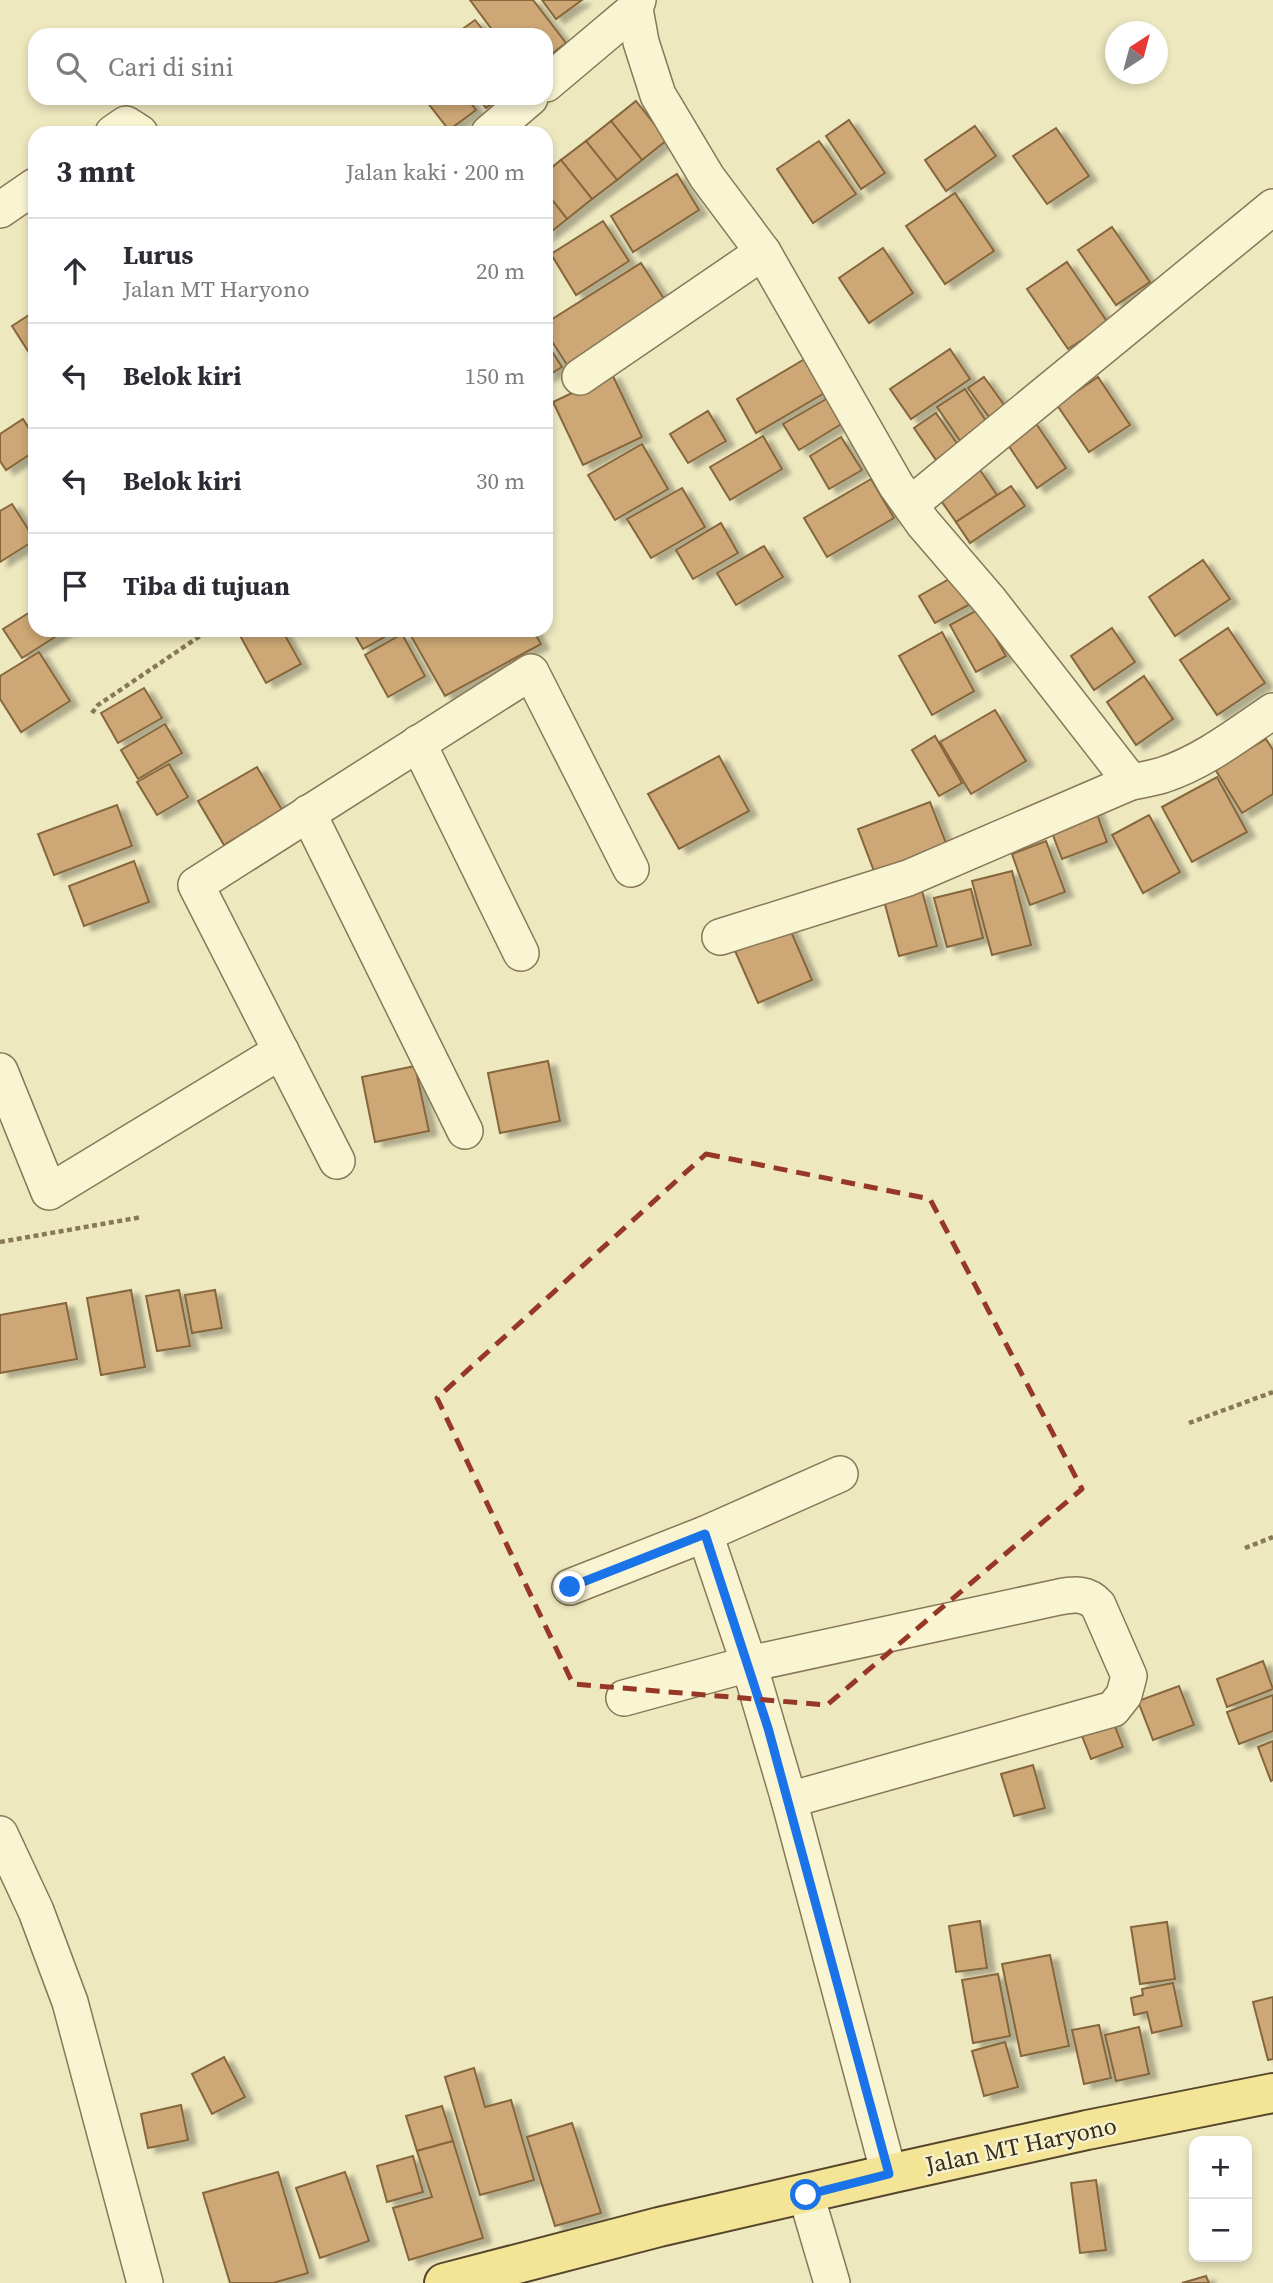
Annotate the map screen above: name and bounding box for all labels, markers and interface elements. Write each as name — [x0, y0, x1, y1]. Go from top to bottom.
north arrow — [1105, 21, 1168, 84]
search box — [28, 28, 553, 105]
icon: search — [52, 48, 90, 86]
text: Cari di sini — [108, 49, 233, 85]
text: 3 mnt — [56, 151, 135, 192]
text: Jalan kaki · 200 m — [346, 156, 525, 188]
text: Lurus — [123, 237, 193, 273]
icon: ahead — [56, 252, 94, 290]
text: 20 m — [476, 255, 525, 287]
text: Jalan MT Haryono — [123, 273, 310, 305]
icon: left — [56, 357, 94, 395]
text: Belok kiri — [123, 358, 241, 394]
text: 150 m — [464, 360, 525, 392]
icon: left — [56, 462, 94, 500]
text: Belok kiri — [123, 463, 241, 499]
text: 30 m — [476, 465, 525, 497]
icon: arrive — [56, 567, 94, 605]
text: Tiba di tujuan — [123, 568, 290, 604]
route end — [554, 1571, 585, 1602]
street label: Jalan MT Haryono — [921, 2109, 1120, 2182]
map controls — [1189, 2136, 1252, 2262]
button: + — [1189, 2136, 1252, 2199]
route start — [790, 2179, 821, 2210]
button: − — [1189, 2199, 1252, 2262]

